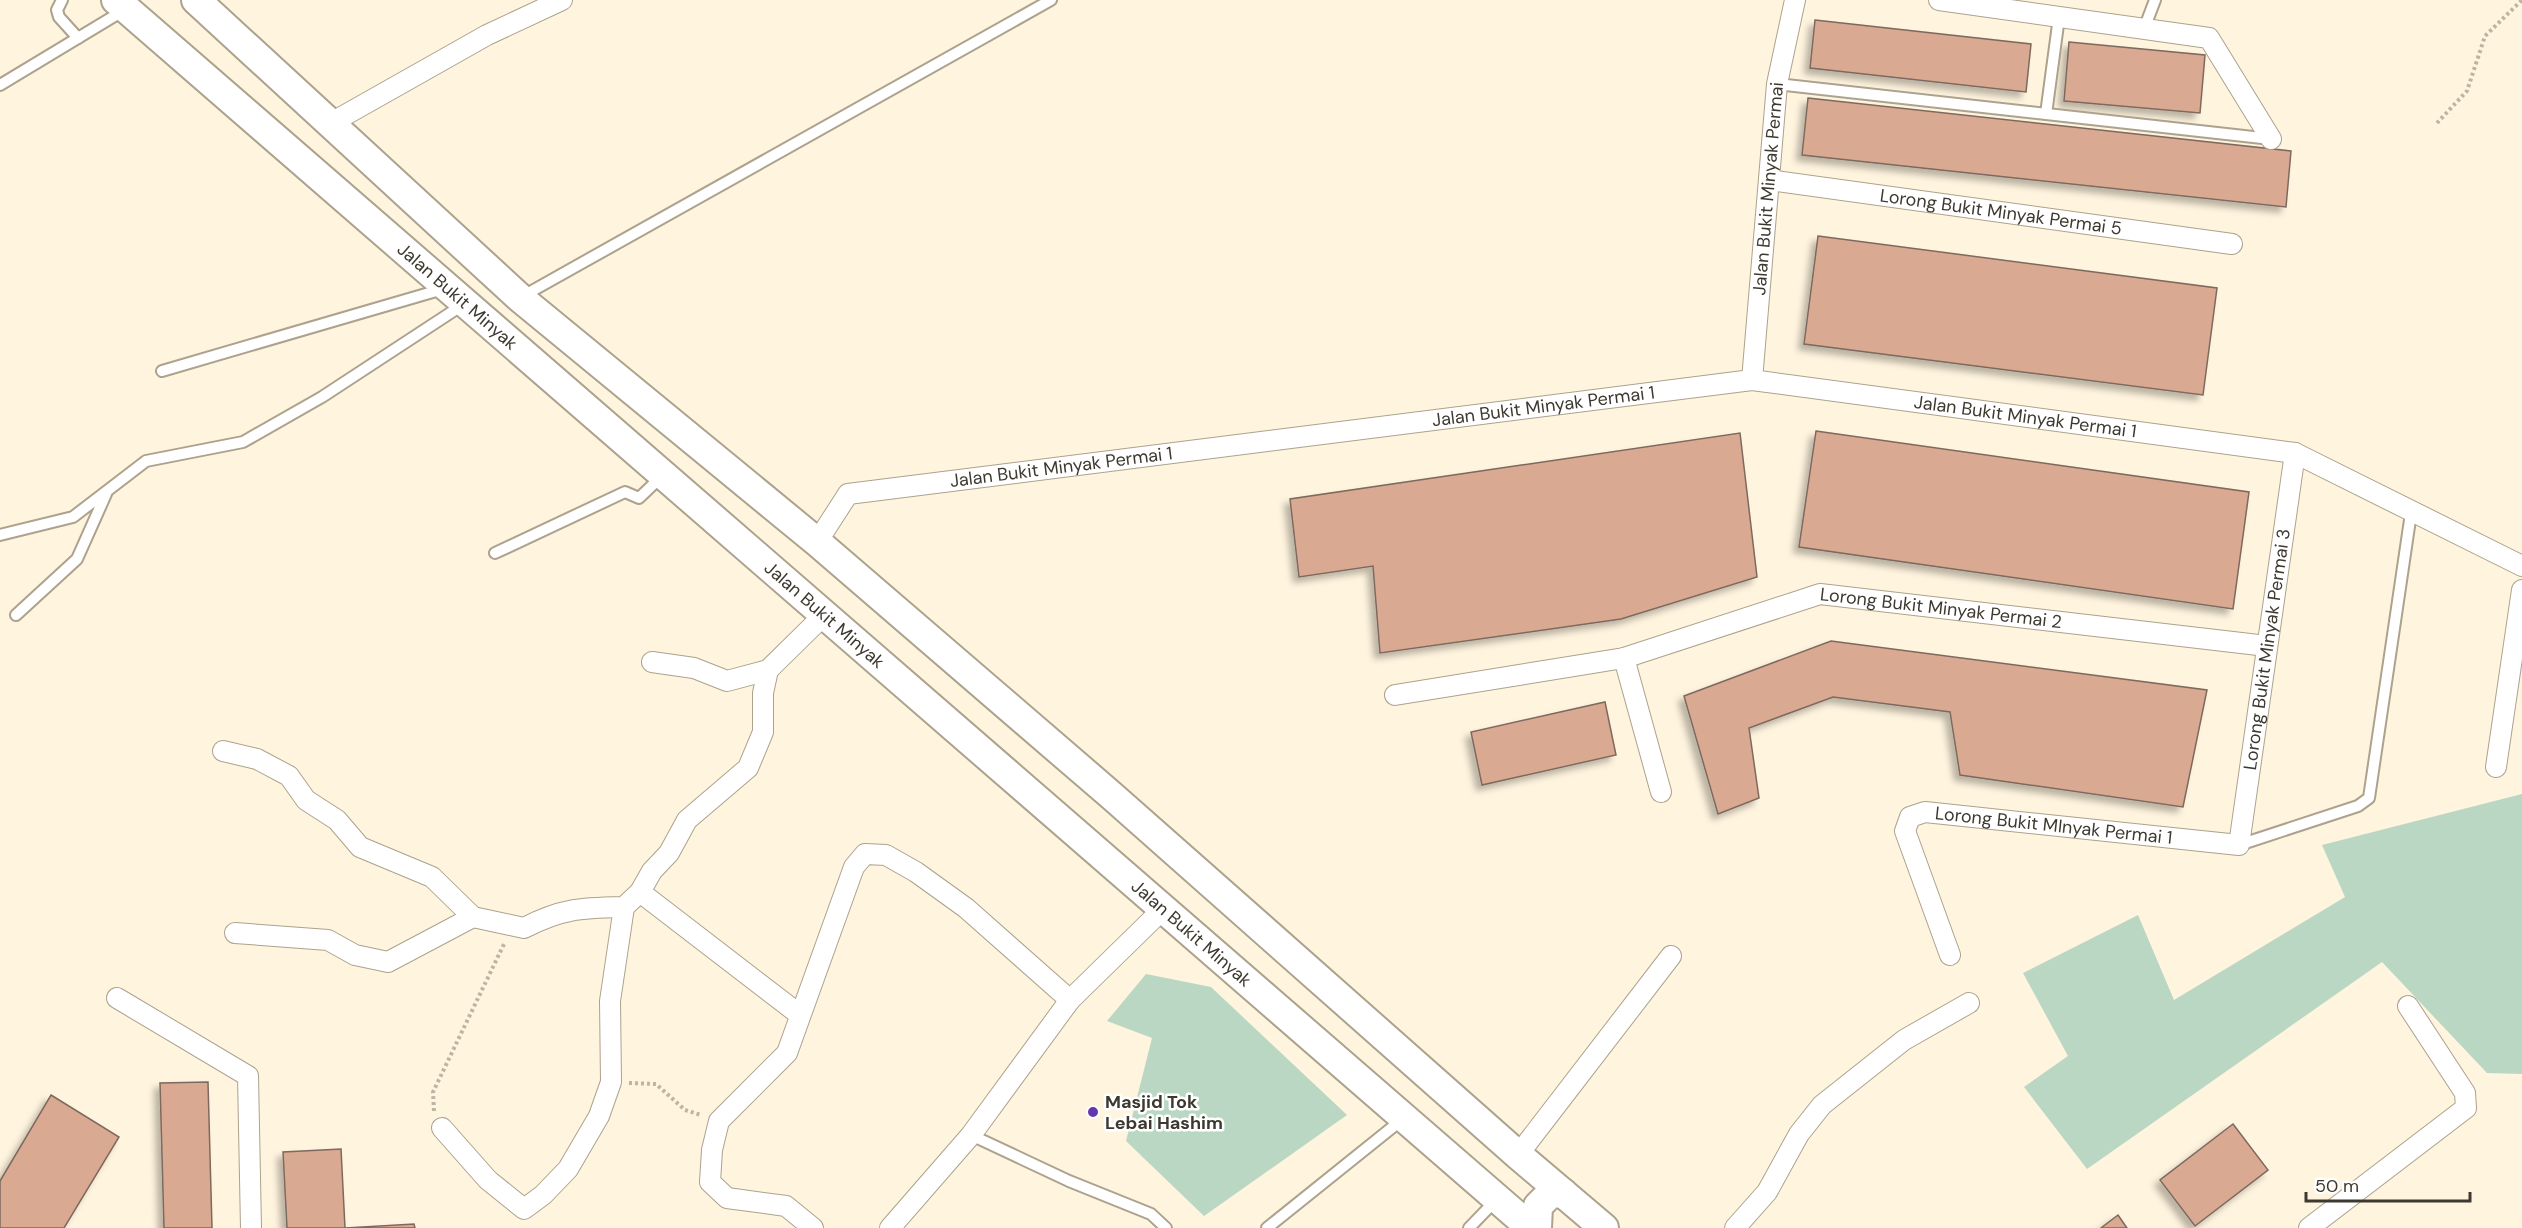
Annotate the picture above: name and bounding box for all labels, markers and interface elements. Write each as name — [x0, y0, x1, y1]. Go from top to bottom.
street label: Jalan Bukit Minyak Permai — [1747, 81, 1789, 296]
street label: Lorong Bukit Minyak Permai 5 — [1878, 183, 2123, 241]
street label: Jalan Bukit Minyak — [392, 237, 523, 355]
street label: Jalan Bukit Minyak Permai 1 — [1431, 380, 1656, 432]
street label: Jalan Bukit Minyak Permai 1 — [1912, 390, 2138, 444]
street label: Jalan Bukit Minyak Permai 1 — [948, 441, 1174, 493]
street label: Lorong Bukit Minyak Permai 3 — [2238, 527, 2296, 772]
street label: Jalan Bukit Minyak — [759, 556, 890, 674]
street label: Lorong Bukit Minyak Permai 2 — [1819, 582, 2063, 634]
street label: Lorong Bukit MInyak Permai 1 — [1934, 801, 2174, 850]
street label: Jalan Bukit Minyak — [1126, 874, 1257, 992]
place label: Masjid Tok Lebai Hashim — [1105, 1090, 1223, 1135]
marker: Masjid Tok Lebai Hashim — [1086, 1105, 1100, 1119]
scale bar — [2306, 1165, 2470, 1203]
text: 50 m — [2315, 1174, 2359, 1198]

